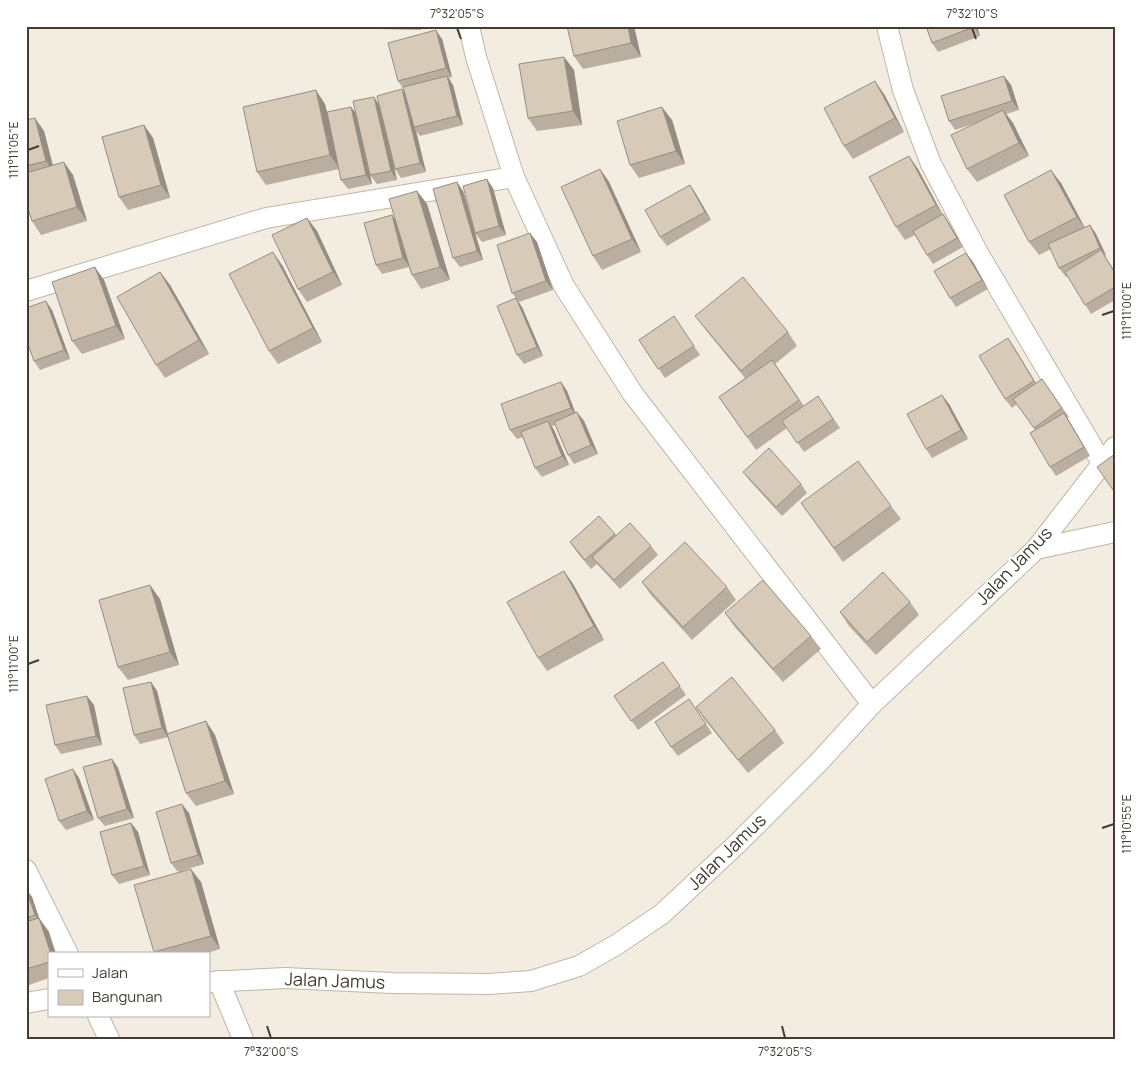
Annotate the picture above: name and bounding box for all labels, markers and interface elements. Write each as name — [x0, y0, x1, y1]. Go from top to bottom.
text: 7°32'05"S — [430, 5, 484, 22]
text: 7°32'10"S — [946, 5, 998, 22]
text: 111°11'05"E — [5, 121, 22, 179]
text: 111°11'00"E — [1118, 282, 1135, 340]
street label: Jalan Jamus — [970, 521, 1057, 610]
text: 111°11'00"E — [5, 635, 22, 693]
text: 111°10'55"E — [1118, 794, 1135, 854]
street label: Jalan Jamus — [682, 808, 771, 895]
legend — [48, 952, 210, 1018]
text: Jalan — [92, 962, 128, 983]
street label: Jalan Jamus — [284, 966, 386, 994]
text: Bangunan — [92, 986, 162, 1007]
text: 7°32'00"S — [244, 1043, 298, 1060]
text: 7°32'05"S — [758, 1043, 812, 1060]

